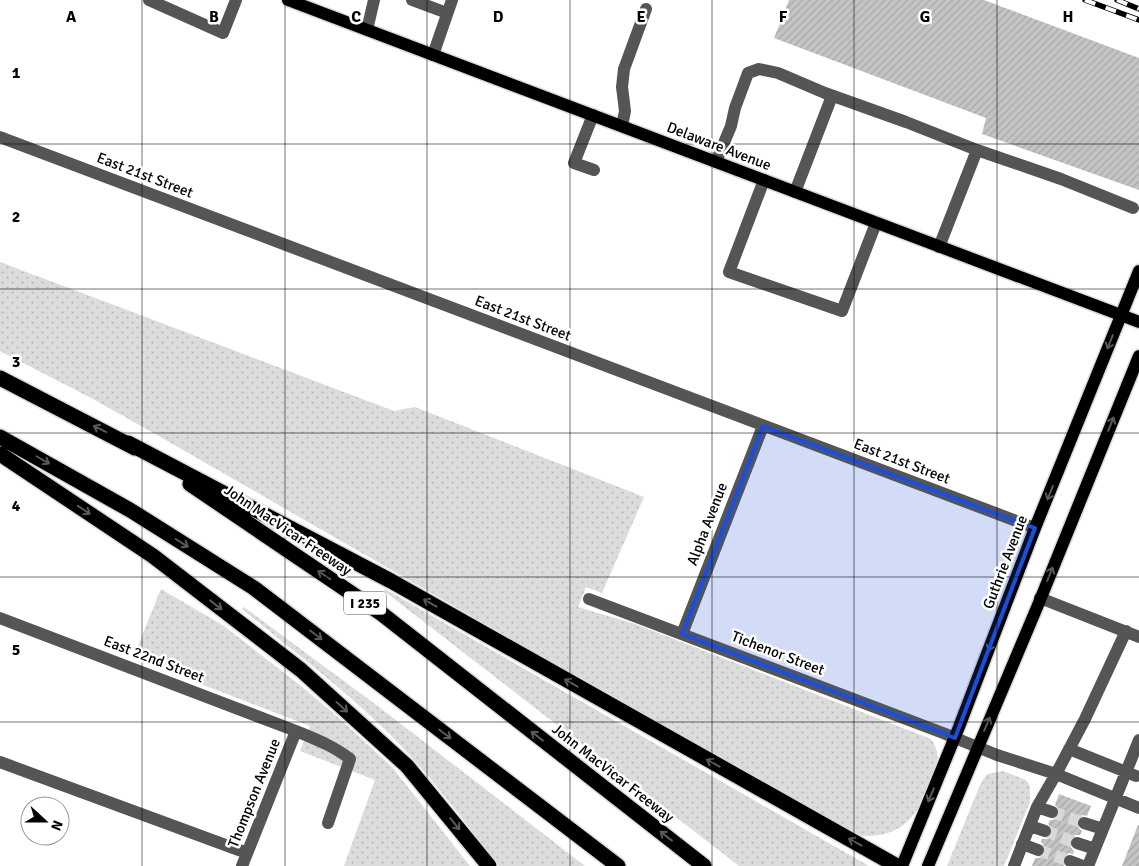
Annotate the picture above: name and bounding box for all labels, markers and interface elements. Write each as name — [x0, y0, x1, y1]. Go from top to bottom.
text: A — [66, 7, 77, 27]
text: B — [209, 7, 219, 27]
text: C — [351, 7, 361, 27]
text: D — [493, 7, 504, 27]
text: E — [636, 7, 646, 27]
text: F — [779, 7, 788, 27]
text: G — [920, 7, 930, 27]
text: H — [1063, 7, 1073, 27]
text: 1 — [12, 63, 21, 83]
street label: Delaware Avenue — [664, 118, 774, 174]
street label: East 21st Street — [94, 148, 196, 202]
text: 2 — [12, 207, 20, 227]
street label: East 21st Street — [472, 291, 574, 345]
one-way arrow — [1105, 334, 1115, 349]
text: 3 — [12, 352, 20, 372]
one-way arrow — [1108, 416, 1117, 431]
one-way arrow — [93, 424, 108, 434]
street label: East 21st Street — [851, 434, 953, 488]
one-way arrow — [35, 455, 50, 465]
street label: Alpha Avenue — [683, 480, 731, 568]
street label: John MacVicar Freeway — [221, 481, 355, 579]
one-way arrow — [1044, 485, 1054, 500]
text: 4 — [12, 496, 21, 516]
one-way arrow — [77, 505, 91, 515]
street label: Guthrie Avenue — [979, 513, 1031, 611]
one-way arrow — [175, 538, 189, 548]
one-way arrow — [1046, 567, 1055, 582]
one-way arrow — [317, 570, 331, 580]
road number: I 235 — [344, 592, 386, 614]
one-way arrow — [423, 598, 437, 608]
one-way arrow — [210, 599, 223, 610]
street label: Tichenor Street — [729, 627, 827, 679]
one-way arrow — [309, 630, 322, 641]
street label: East 22nd Street — [101, 632, 207, 686]
one-way arrow — [986, 636, 995, 652]
text: 5 — [12, 640, 20, 660]
one-way arrow — [564, 678, 579, 688]
one-way arrow — [336, 701, 349, 713]
one-way arrow — [983, 717, 993, 732]
street label: John MacVicar Freeway — [548, 720, 678, 826]
one-way arrow — [438, 729, 452, 739]
one-way arrow — [531, 731, 544, 742]
street label: Thompson Avenue — [224, 736, 284, 850]
one-way arrow — [706, 757, 721, 767]
one-way arrow — [926, 787, 935, 802]
north arrow — [20, 796, 70, 846]
one-way arrow — [449, 817, 460, 830]
text: N — [47, 818, 66, 833]
one-way arrow — [659, 831, 673, 841]
one-way arrow — [847, 837, 862, 847]

